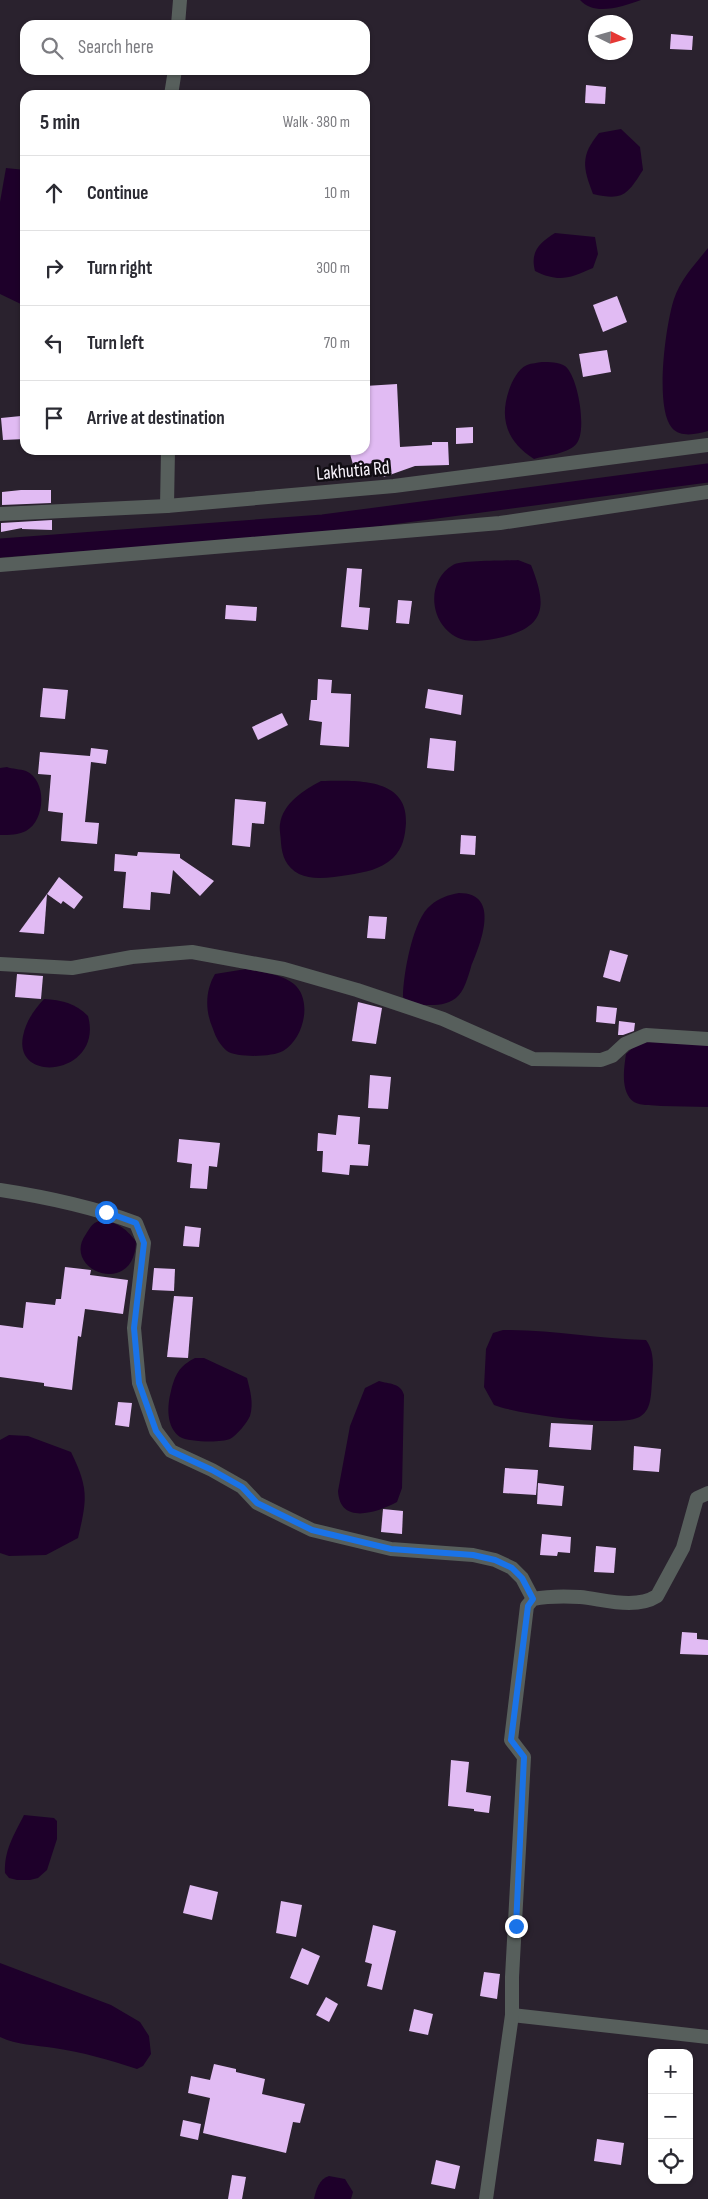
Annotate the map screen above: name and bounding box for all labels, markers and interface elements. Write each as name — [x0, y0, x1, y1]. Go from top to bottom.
north arrow — [588, 15, 633, 60]
search box — [20, 20, 370, 75]
icon: search — [38, 34, 66, 62]
text: Search here — [78, 36, 154, 59]
text: 5 min — [40, 110, 80, 135]
text: Walk · 380 m — [283, 113, 350, 132]
icon: ahead — [40, 179, 68, 207]
text: Continue — [87, 182, 148, 205]
text: 10 m — [324, 184, 350, 203]
icon: right — [40, 254, 68, 282]
text: Turn right — [87, 257, 152, 280]
text: 300 m — [316, 259, 350, 278]
icon: left — [40, 329, 68, 357]
text: Turn left — [87, 332, 144, 355]
text: 70 m — [324, 334, 350, 353]
icon: arrive — [40, 404, 68, 432]
text: Arrive at destination — [87, 407, 225, 430]
street label: Lakhutia Rd — [315, 456, 391, 486]
route start — [95, 1201, 118, 1224]
route end — [505, 1915, 528, 1938]
map controls — [648, 2049, 693, 2184]
button: + — [648, 2049, 693, 2094]
button: − — [648, 2094, 693, 2139]
button: locate — [648, 2139, 693, 2184]

